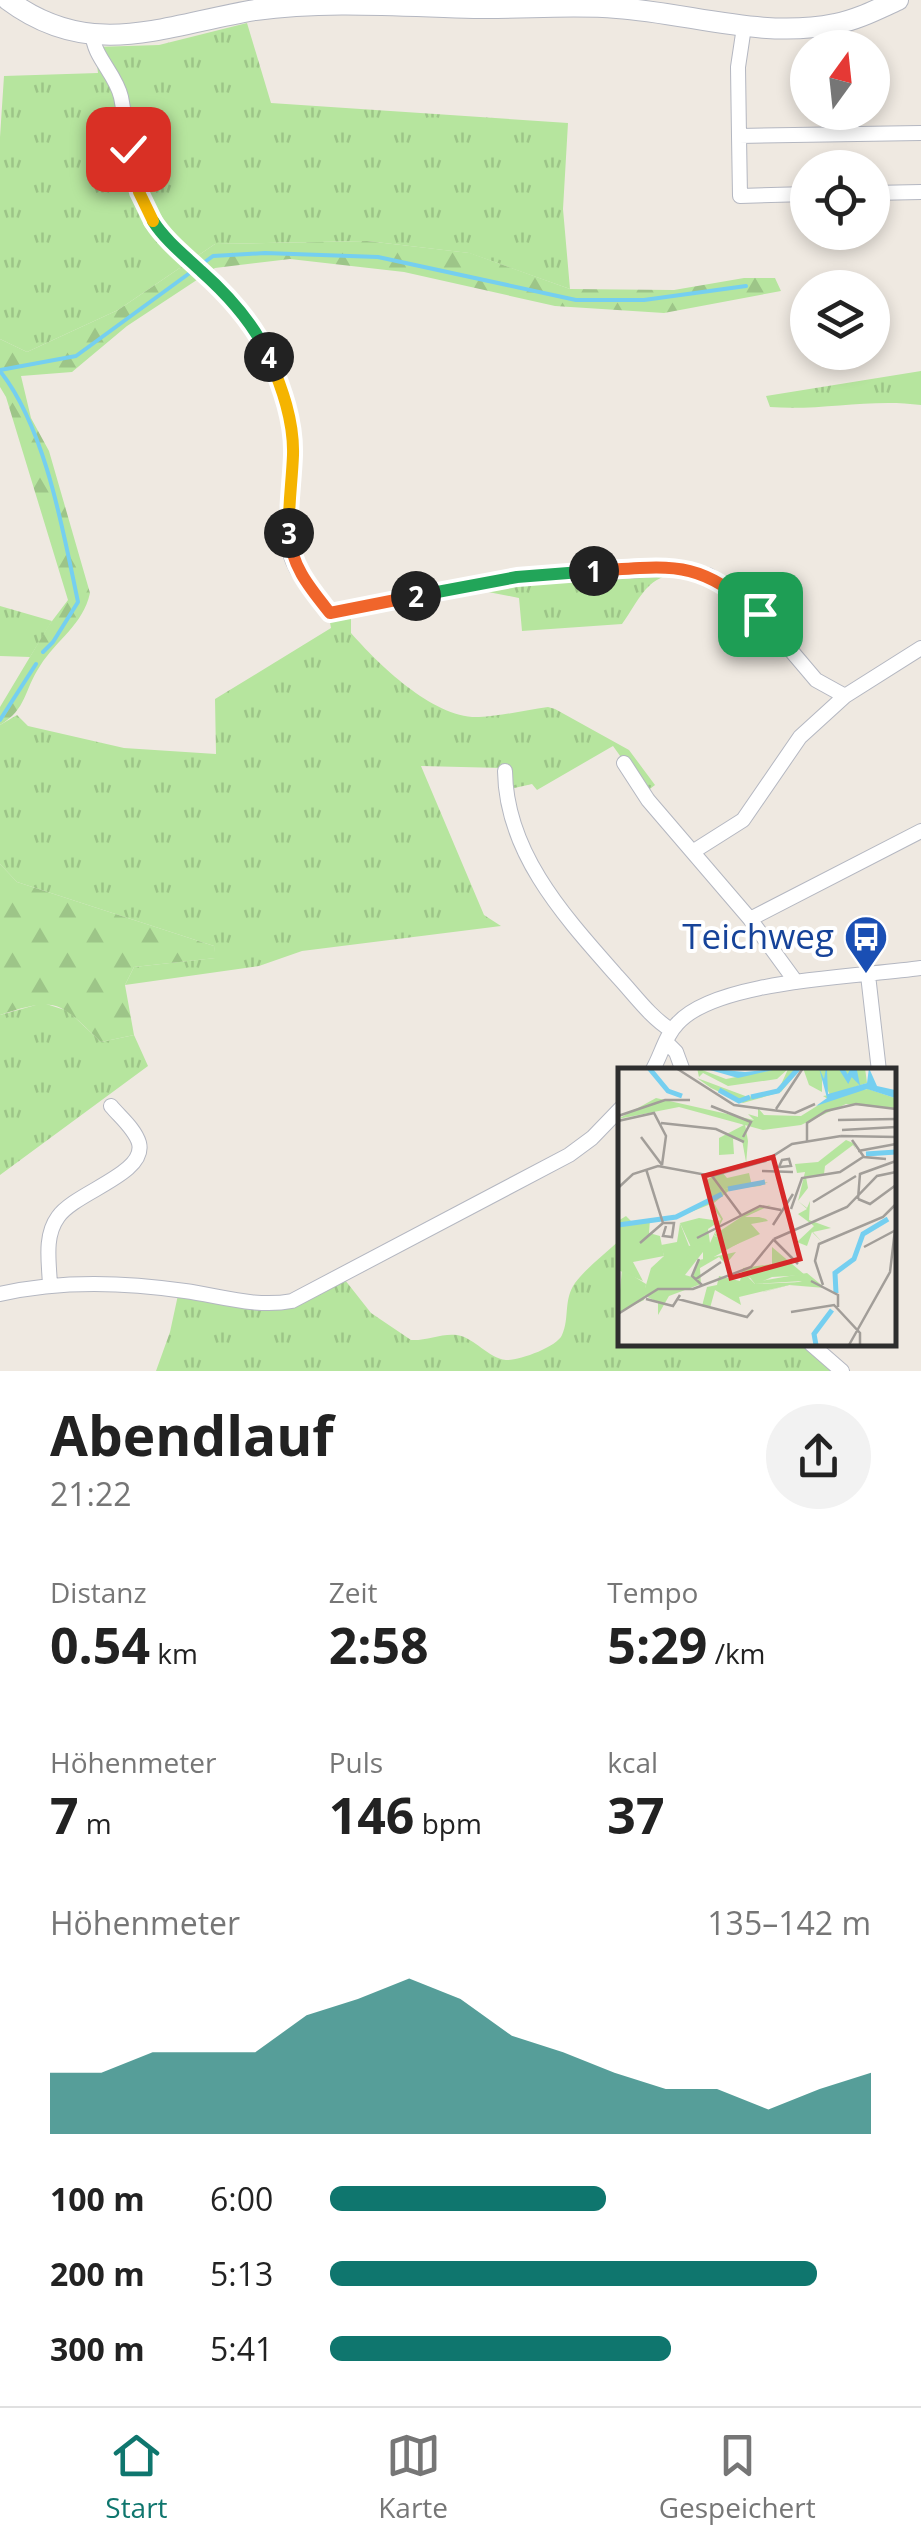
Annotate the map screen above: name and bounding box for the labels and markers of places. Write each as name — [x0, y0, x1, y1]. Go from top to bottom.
pin — [86, 107, 171, 192]
pin: 4 — [244, 332, 294, 382]
pin: 3 — [264, 508, 314, 558]
pin: 1 — [569, 546, 619, 596]
pin: 2 — [391, 571, 441, 621]
pin — [718, 572, 803, 657]
place label: Teichweg — [682, 912, 834, 959]
bus stop icon: Teichweg — [843, 914, 889, 975]

